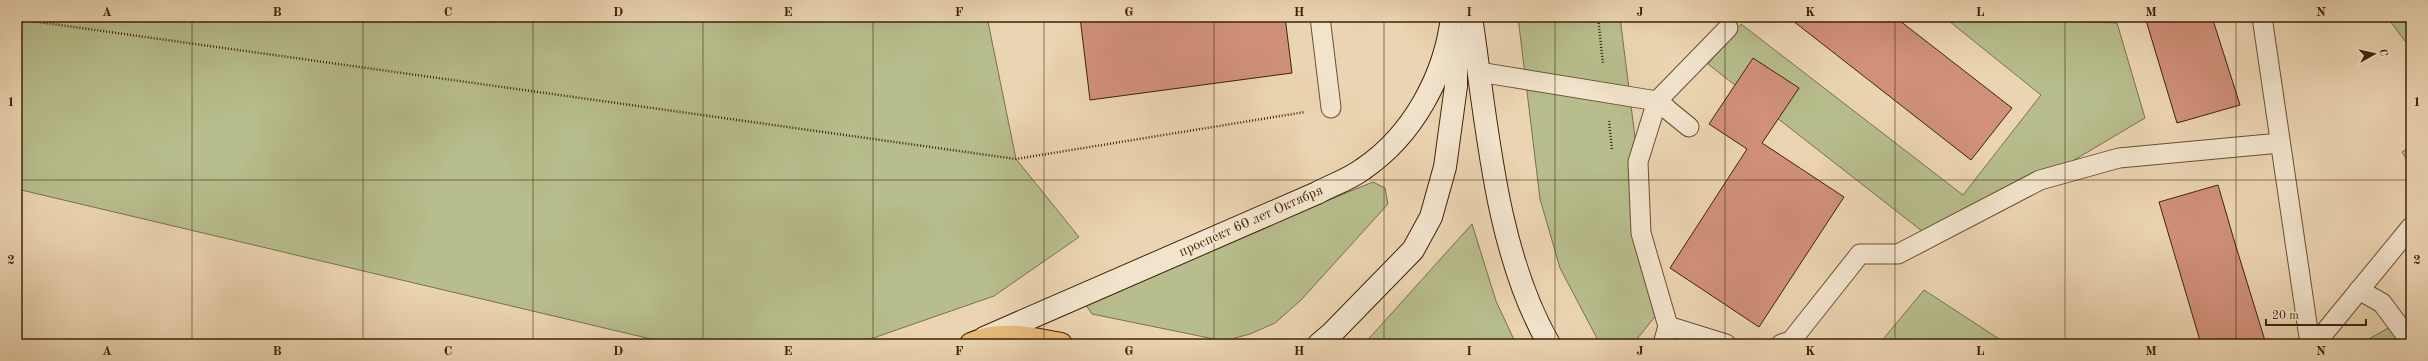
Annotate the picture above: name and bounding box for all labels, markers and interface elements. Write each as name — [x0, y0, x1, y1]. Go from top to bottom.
text: A — [102, 6, 112, 19]
text: B — [272, 6, 282, 19]
text: C — [444, 6, 452, 19]
text: D — [613, 6, 623, 19]
text: E — [784, 6, 793, 19]
text: F — [955, 6, 964, 19]
text: G — [1124, 6, 1134, 19]
text: H — [1294, 6, 1305, 19]
text: I — [1466, 6, 1472, 19]
text: J — [1636, 6, 1644, 19]
text: K — [1805, 6, 1815, 19]
text: L — [1976, 6, 1985, 19]
text: M — [2145, 6, 2157, 19]
text: N — [2316, 6, 2326, 19]
north arrow — [2354, 34, 2394, 74]
text: С — [2376, 48, 2388, 57]
text: 1 — [7, 96, 15, 109]
text: 1 — [2413, 96, 2421, 109]
street label: проспект 60 лет Октября — [1177, 183, 1325, 259]
text: 2 — [7, 254, 15, 267]
text: 2 — [2413, 254, 2421, 267]
scale bar — [2266, 301, 2366, 327]
text: 20 m — [2272, 310, 2299, 322]
text: A — [102, 345, 112, 358]
text: B — [272, 345, 282, 358]
text: C — [444, 345, 452, 358]
text: D — [613, 345, 623, 358]
text: E — [784, 345, 793, 358]
text: F — [955, 345, 964, 358]
text: G — [1124, 345, 1134, 358]
text: H — [1294, 345, 1305, 358]
text: I — [1466, 345, 1472, 358]
text: J — [1636, 345, 1644, 358]
text: K — [1805, 345, 1815, 358]
text: L — [1976, 345, 1985, 358]
text: M — [2145, 345, 2157, 358]
text: N — [2316, 345, 2326, 358]

